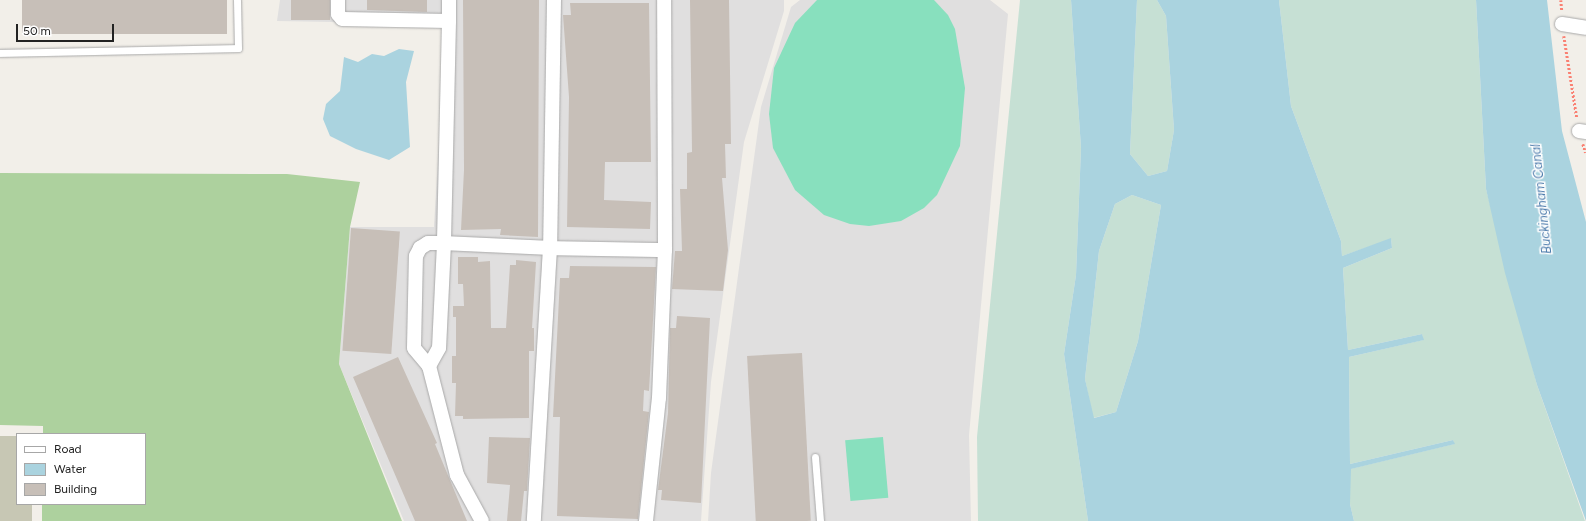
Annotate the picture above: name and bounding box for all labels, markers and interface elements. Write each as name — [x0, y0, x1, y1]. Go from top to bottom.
scale bar — [18, 16, 116, 42]
text: 50 m — [23, 24, 51, 38]
water label: Buckingham Canal — [1528, 143, 1556, 255]
legend — [16, 433, 146, 505]
text: Road — [54, 442, 82, 456]
text: Water — [54, 462, 86, 476]
text: Building — [54, 482, 97, 496]

